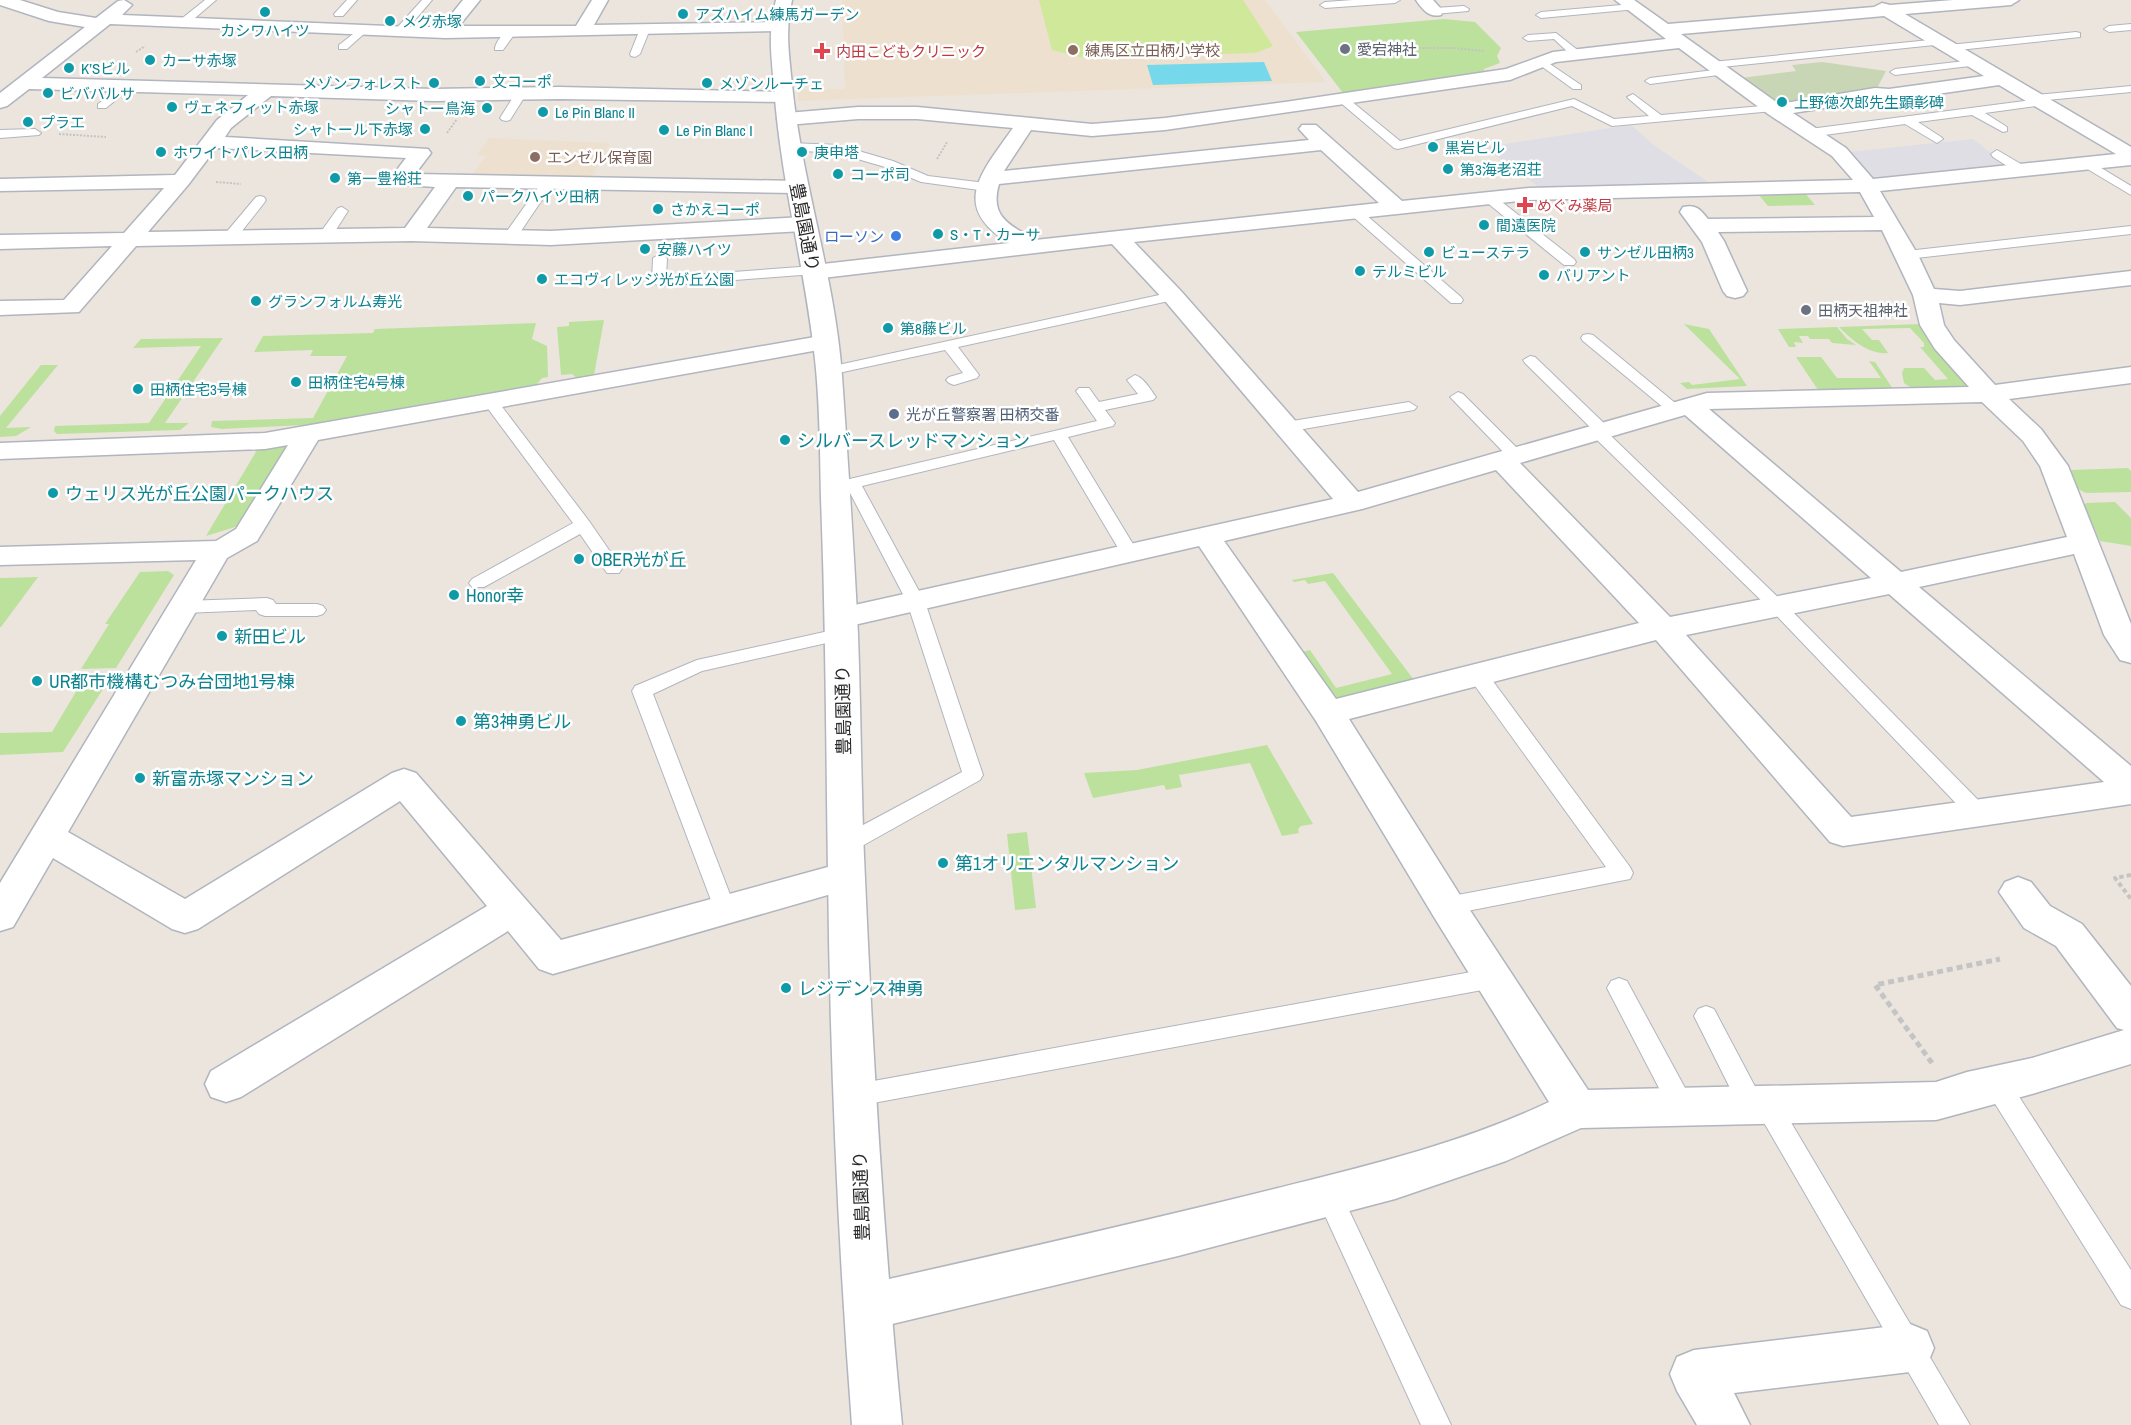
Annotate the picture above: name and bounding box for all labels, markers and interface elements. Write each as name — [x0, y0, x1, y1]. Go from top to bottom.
place label: アズハイム練馬ガーデン — [695, 4, 859, 25]
marker: カシワハイツ — [258, 5, 272, 19]
marker: アズハイム練馬ガーデン — [676, 7, 690, 21]
place label: メグ赤塚 — [402, 11, 462, 32]
marker: メグ赤塚 — [383, 14, 397, 28]
place label: カシワハイツ — [220, 20, 310, 41]
place label: 愛宕神社 — [1357, 39, 1417, 60]
place label: 練馬区立田柄小学校 — [1085, 40, 1220, 61]
place label: 内田こどもクリニック — [836, 41, 986, 62]
marker: 内田こどもクリニック — [813, 42, 831, 60]
marker: 愛宕神社 — [1338, 42, 1352, 56]
marker: 練馬区立田柄小学校 — [1066, 43, 1080, 57]
place label: カーサ赤塚 — [162, 50, 237, 71]
marker: カーサ赤塚 — [143, 53, 157, 67]
place label: K’Sビル — [81, 58, 130, 79]
marker: K’Sビル — [62, 61, 76, 75]
place label: 文コーポ — [492, 71, 552, 92]
place label: メゾンフォレスト — [302, 73, 422, 94]
place label: メゾンルーチェ — [719, 73, 824, 94]
marker: 文コーポ — [473, 74, 487, 88]
marker: メゾンフォレスト — [427, 76, 441, 90]
marker: メゾンルーチェ — [700, 76, 714, 90]
place label: ビババルサ — [60, 83, 135, 104]
marker: ビババルサ — [41, 86, 55, 100]
place label: 上野徳次郎先生顕彰碑 — [1794, 92, 1944, 113]
marker: 上野徳次郎先生顕彰碑 — [1775, 95, 1789, 109]
place label: ヴェネフィット赤塚 — [184, 97, 319, 118]
place label: シャトー鳥海 — [385, 98, 475, 119]
marker: ヴェネフィット赤塚 — [165, 100, 179, 114]
marker: シャトー鳥海 — [480, 101, 494, 115]
place label: Le Pin Blanc II — [555, 102, 635, 123]
marker: Le Pin Blanc II — [536, 105, 550, 119]
place label: プラエ — [40, 112, 85, 133]
marker: プラエ — [21, 115, 35, 129]
place label: シャトール下赤塚 — [293, 119, 413, 140]
place label: Le Pin Blanc I — [676, 120, 753, 141]
marker: シャトール下赤塚 — [418, 122, 432, 136]
marker: Le Pin Blanc I — [657, 123, 671, 137]
place label: 黒岩ビル — [1445, 137, 1505, 158]
marker: 黒岩ビル — [1426, 140, 1440, 154]
place label: ホワイトパレス田柄 — [173, 142, 308, 163]
place label: 庚申塔 — [814, 142, 859, 163]
marker: ホワイトパレス田柄 — [154, 145, 168, 159]
marker: 庚申塔 — [795, 145, 809, 159]
place label: エンゼル保育園 — [547, 147, 652, 168]
marker: エンゼル保育園 — [528, 150, 542, 164]
place label: 第3海老沼荘 — [1460, 159, 1542, 180]
marker: 第3海老沼荘 — [1441, 162, 1455, 176]
place label: コーポ司 — [850, 164, 910, 185]
marker: コーポ司 — [831, 167, 845, 181]
place label: 第一豊裕荘 — [347, 168, 422, 189]
marker: 第一豊裕荘 — [328, 171, 342, 185]
street label: 豊島園通り — [784, 180, 826, 274]
place label: パークハイツ田柄 — [480, 186, 599, 207]
marker: パークハイツ田柄 — [461, 189, 475, 203]
place label: めぐみ薬局 — [1537, 195, 1612, 216]
marker: めぐみ薬局 — [1518, 198, 1532, 212]
place label: さかえコーポ — [670, 199, 760, 220]
marker: さかえコーポ — [651, 202, 665, 216]
place label: 間遠医院 — [1496, 215, 1556, 236]
marker: 間遠医院 — [1477, 218, 1491, 232]
place label: S・T・カーサ — [950, 224, 1040, 245]
place label: ローソン — [824, 226, 884, 247]
marker: S・T・カーサ — [931, 227, 945, 241]
marker: ローソン — [889, 229, 903, 243]
place label: 安藤ハイツ — [657, 239, 732, 260]
marker: 安藤ハイツ — [638, 242, 652, 256]
place label: ビューステラ — [1441, 242, 1530, 263]
place label: サンゼル田柄3 — [1597, 242, 1694, 263]
marker: ビューステラ — [1422, 245, 1436, 259]
marker: サンゼル田柄3 — [1578, 245, 1592, 259]
place label: テルミビル — [1372, 261, 1447, 282]
marker: テルミビル — [1353, 264, 1367, 278]
place label: バリアント — [1556, 265, 1630, 286]
marker: バリアント — [1537, 268, 1551, 282]
place label: エコヴィレッジ光が丘公園 — [554, 269, 734, 290]
marker: エコヴィレッジ光が丘公園 — [535, 272, 549, 286]
place label: グランフォルム寿光 — [268, 291, 402, 312]
marker: グランフォルム寿光 — [249, 294, 263, 308]
place label: 田柄天祖神社 — [1818, 300, 1908, 321]
marker: 田柄天祖神社 — [1799, 303, 1813, 317]
place label: 第8藤ビル — [900, 318, 967, 339]
marker: 第8藤ビル — [881, 321, 895, 335]
place label: 田柄住宅4号棟 — [308, 372, 405, 393]
marker: 田柄住宅4号棟 — [289, 375, 303, 389]
place label: 田柄住宅3号棟 — [150, 379, 247, 400]
marker: 田柄住宅3号棟 — [131, 382, 145, 396]
place label: 光が丘警察署 田柄交番 — [906, 404, 1059, 425]
marker: 光が丘警察署 田柄交番 — [887, 407, 901, 421]
place label: シルバースレッドマンション — [797, 428, 1030, 453]
marker: シルバースレッドマンション — [778, 433, 792, 447]
place label: ウェリス光が丘公園パークハウス — [65, 481, 334, 506]
marker: ウェリス光が丘公園パークハウス — [46, 486, 60, 500]
place label: OBER光が丘 — [591, 547, 687, 572]
marker: OBER光が丘 — [572, 552, 586, 566]
place label: Honor幸 — [466, 583, 524, 608]
marker: Honor幸 — [447, 588, 461, 602]
place label: 新田ビル — [234, 624, 306, 649]
marker: 新田ビル — [215, 629, 229, 643]
street label: 豊島園通り — [830, 665, 856, 755]
place label: UR都市機構むつみ台団地1号棟 — [49, 669, 295, 694]
marker: UR都市機構むつみ台団地1号棟 — [30, 674, 44, 688]
place label: 第3神勇ビル — [473, 709, 571, 734]
marker: 第3神勇ビル — [454, 714, 468, 728]
place label: 新富赤塚マンション — [152, 766, 314, 791]
marker: 新富赤塚マンション — [133, 771, 147, 785]
place label: 第1オリエンタルマンション — [955, 851, 1179, 876]
marker: 第1オリエンタルマンション — [936, 856, 950, 870]
place label: レジデンス神勇 — [798, 976, 924, 1001]
marker: レジデンス神勇 — [779, 981, 793, 995]
street label: 豊島園通り — [847, 1151, 875, 1241]

